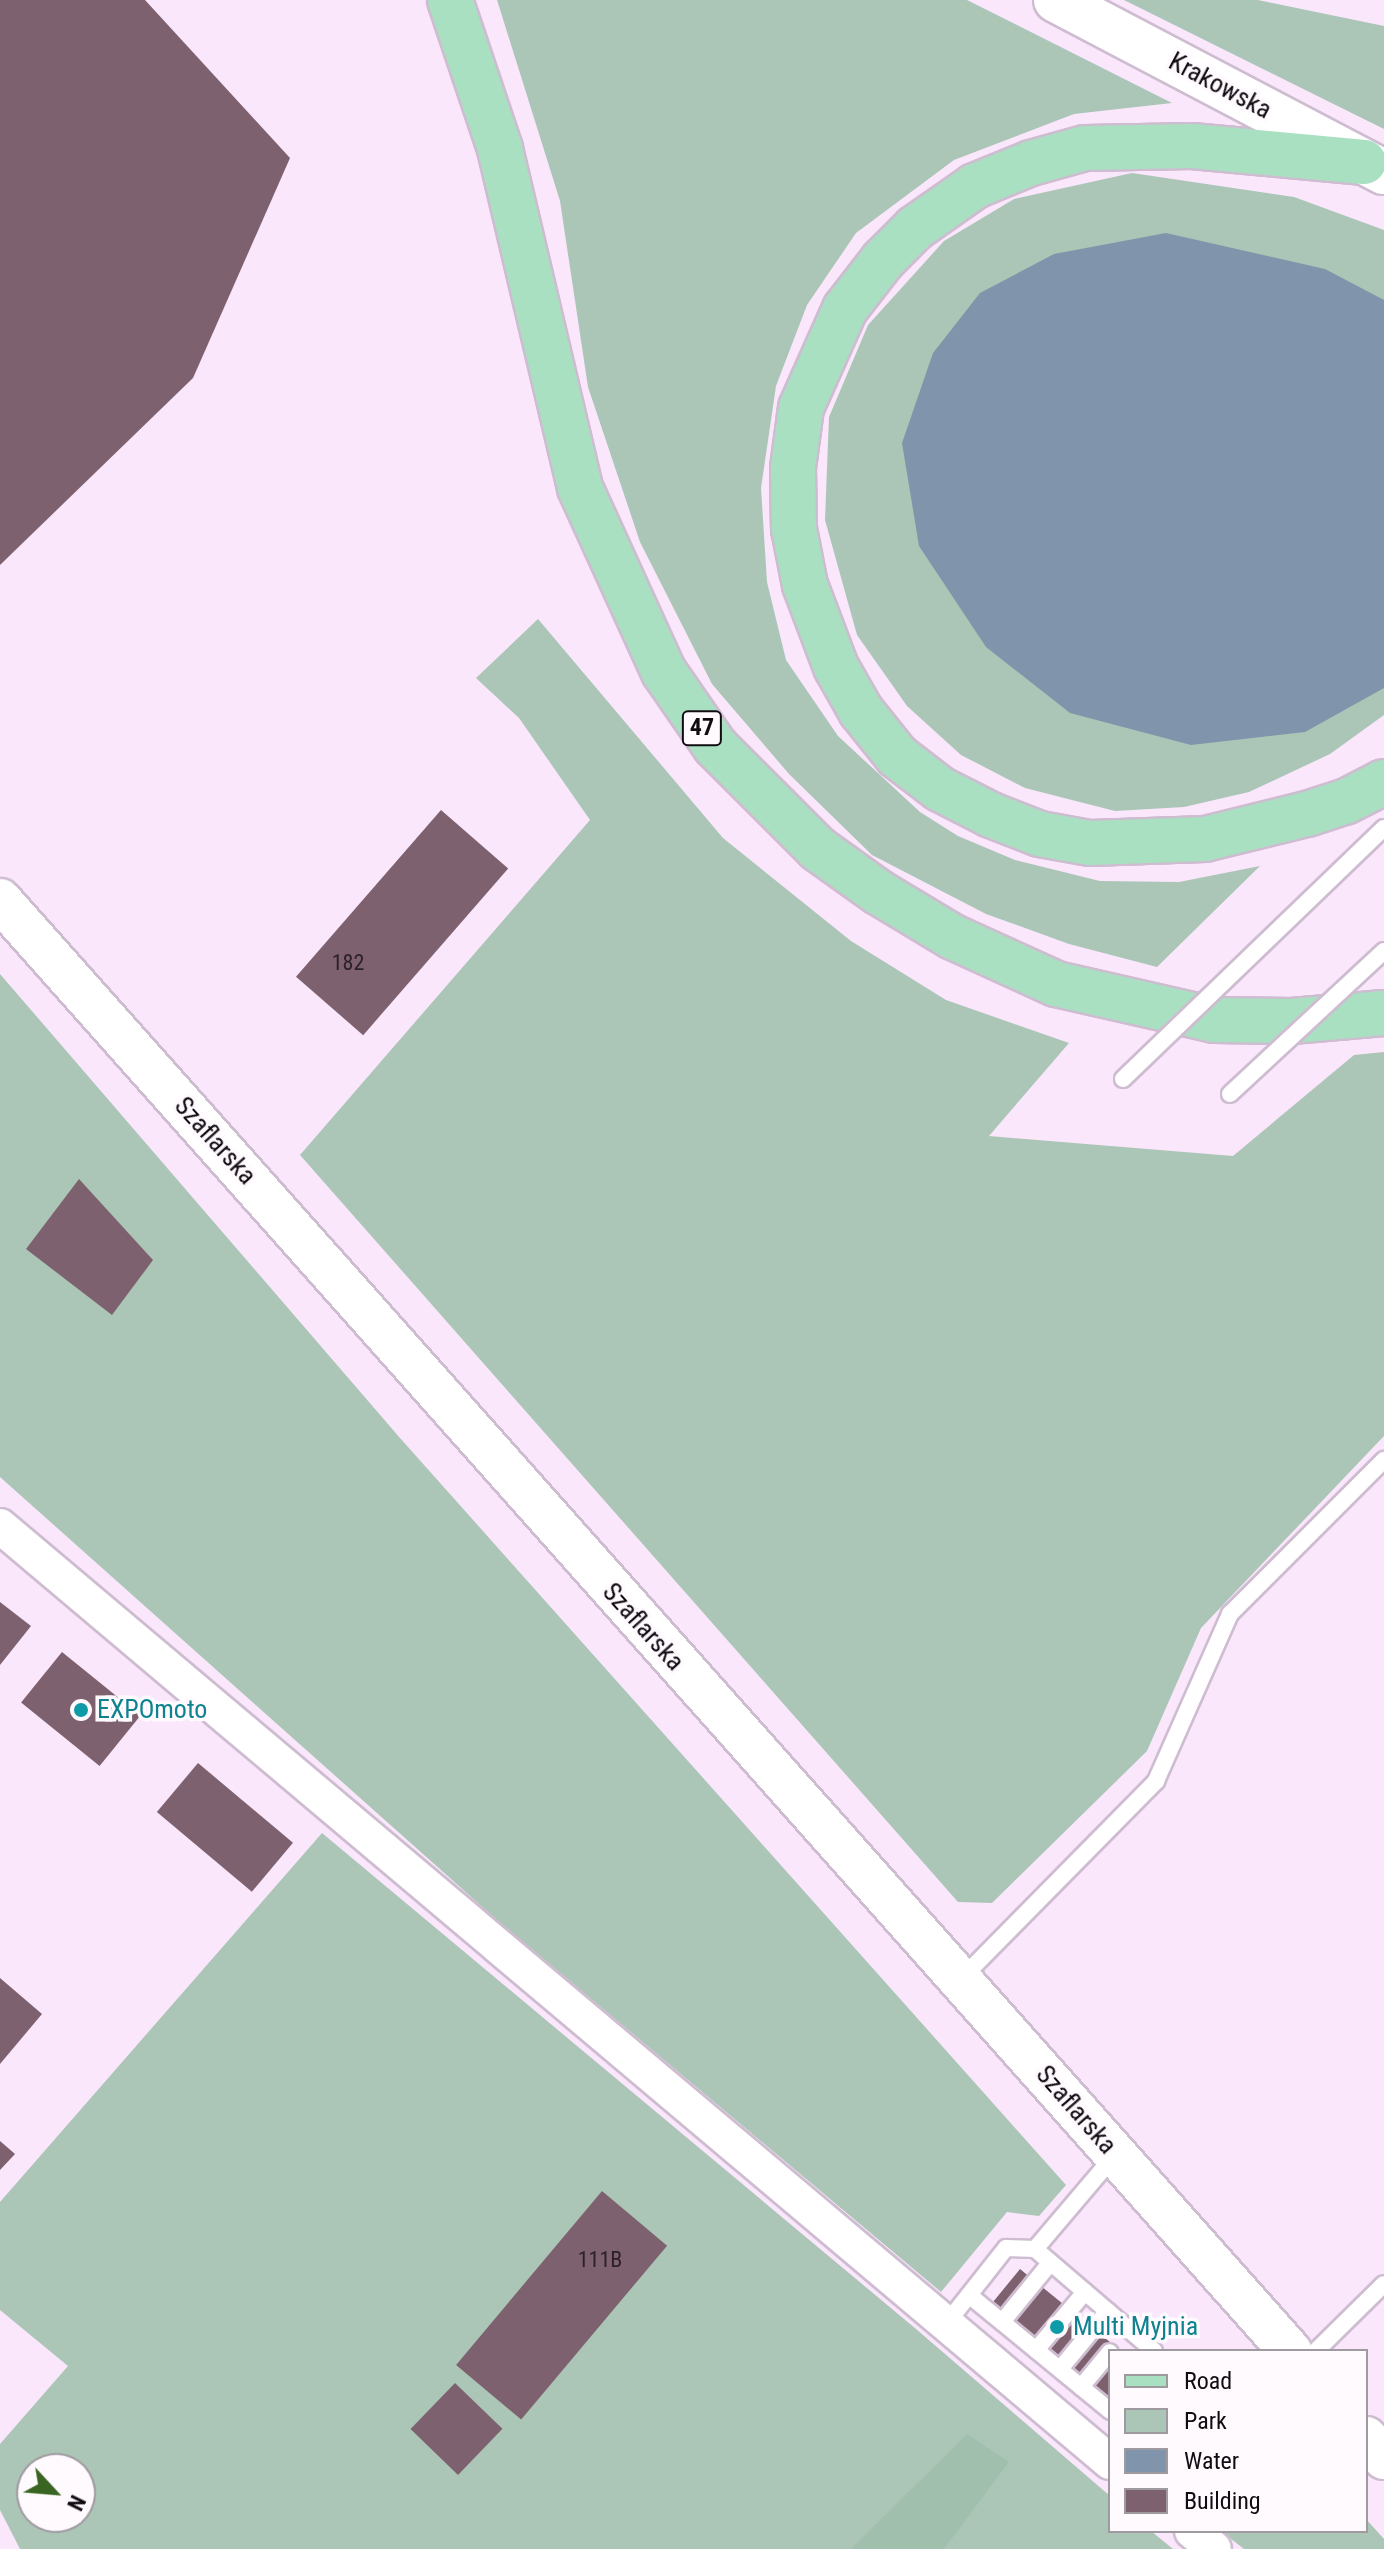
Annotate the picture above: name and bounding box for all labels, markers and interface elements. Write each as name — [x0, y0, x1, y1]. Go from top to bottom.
street label: Krakowska — [1163, 46, 1277, 126]
road number: 47 — [680, 708, 724, 748]
house number: 182 — [332, 950, 364, 976]
street label: Szaflarska — [168, 1091, 262, 1191]
street label: Szaflarska — [596, 1577, 690, 1677]
place label: EXPOmoto — [97, 1694, 207, 1726]
marker: EXPOmoto — [72, 1701, 90, 1719]
street label: Szaflarska — [1029, 2059, 1123, 2161]
house number: 111B — [578, 2247, 622, 2273]
place label: Multi Myjnia — [1073, 2311, 1198, 2343]
marker: Multi Myjnia — [1048, 2318, 1066, 2336]
legend — [1108, 2349, 1368, 2533]
text: Road — [1184, 2367, 1232, 2395]
text: Park — [1184, 2407, 1227, 2435]
text: Water — [1184, 2447, 1239, 2475]
north arrow — [16, 2453, 96, 2533]
text: Building — [1184, 2487, 1261, 2515]
text: N — [62, 2491, 90, 2514]

